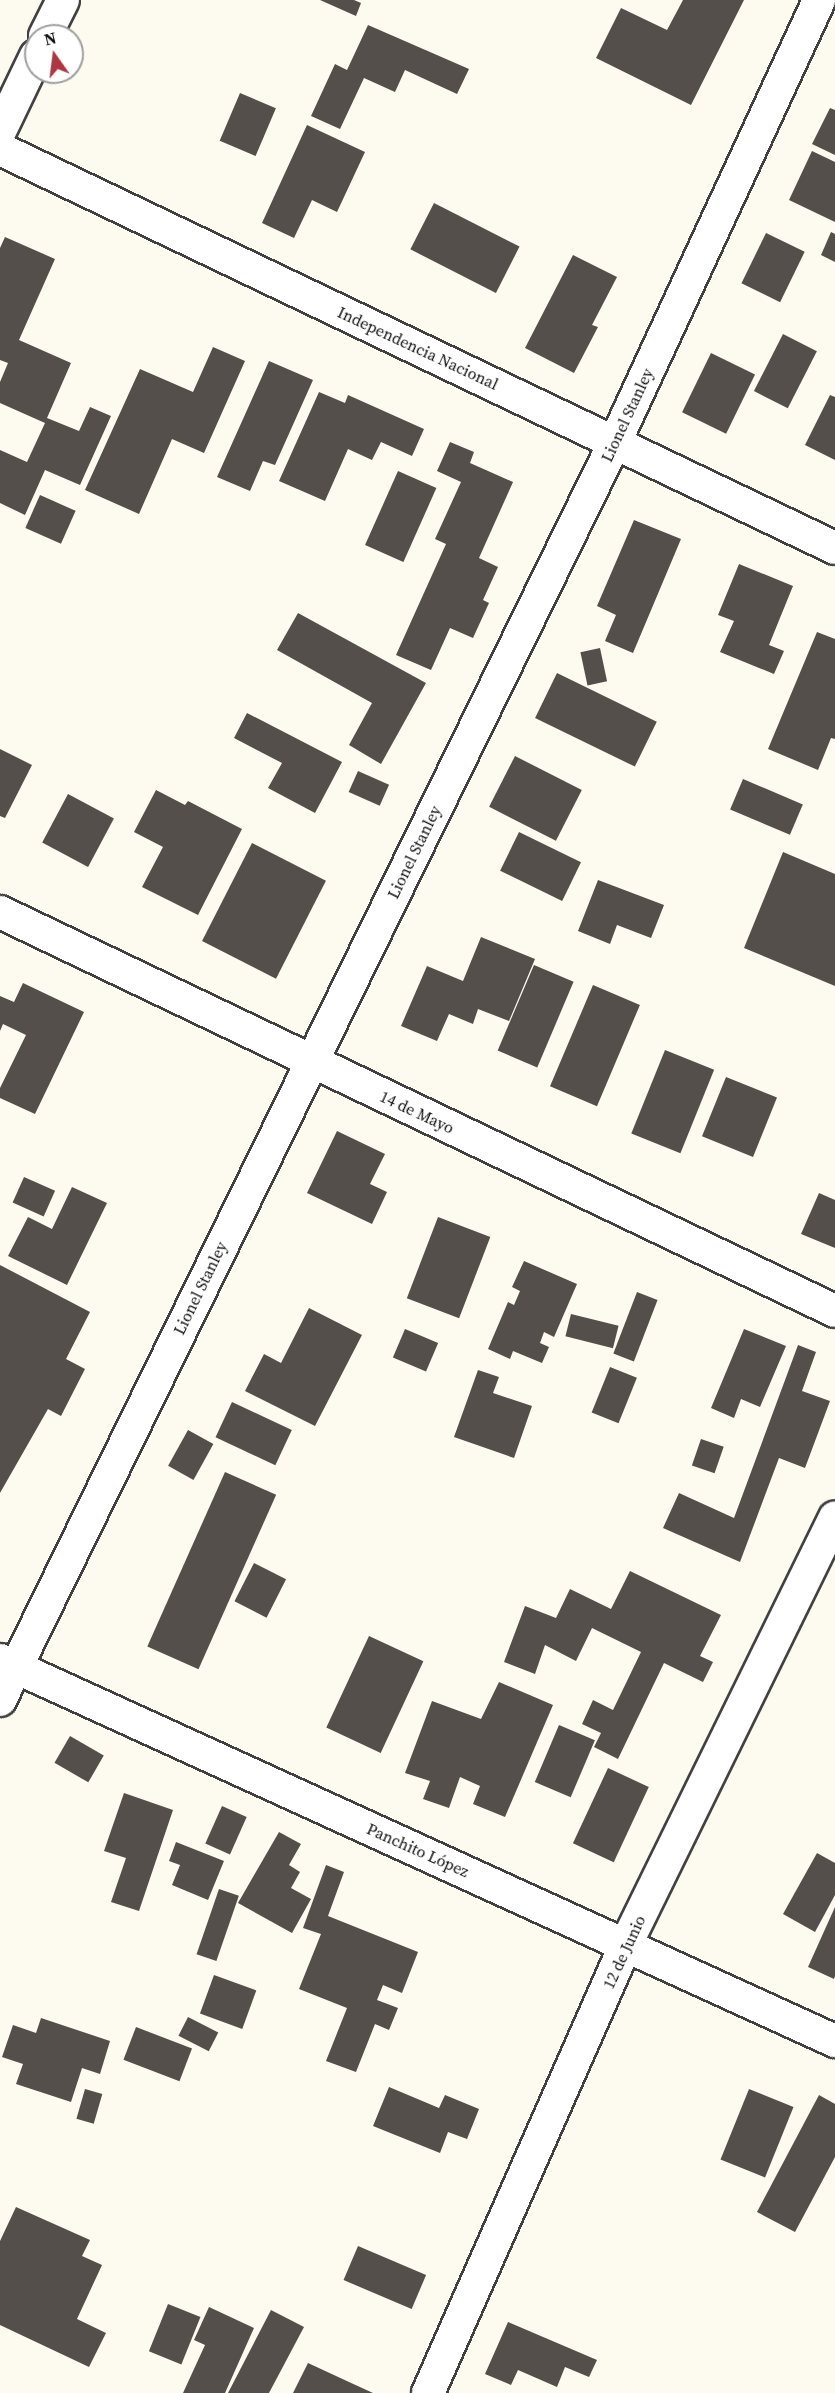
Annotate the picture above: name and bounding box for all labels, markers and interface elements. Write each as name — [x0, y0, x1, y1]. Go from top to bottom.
north arrow — [24, 24, 84, 84]
text: N — [42, 26, 58, 51]
street label: Independencia Nacional — [335, 302, 501, 394]
street label: Lionel Stanley — [597, 365, 657, 465]
street label: Lionel Stanley — [383, 802, 445, 902]
street label: 14 de Mayo — [377, 1087, 457, 1137]
street label: Lionel Stanley — [169, 1238, 231, 1338]
street label: Panchito López — [364, 1819, 472, 1881]
street label: 12 de Junio — [599, 1912, 649, 1992]

